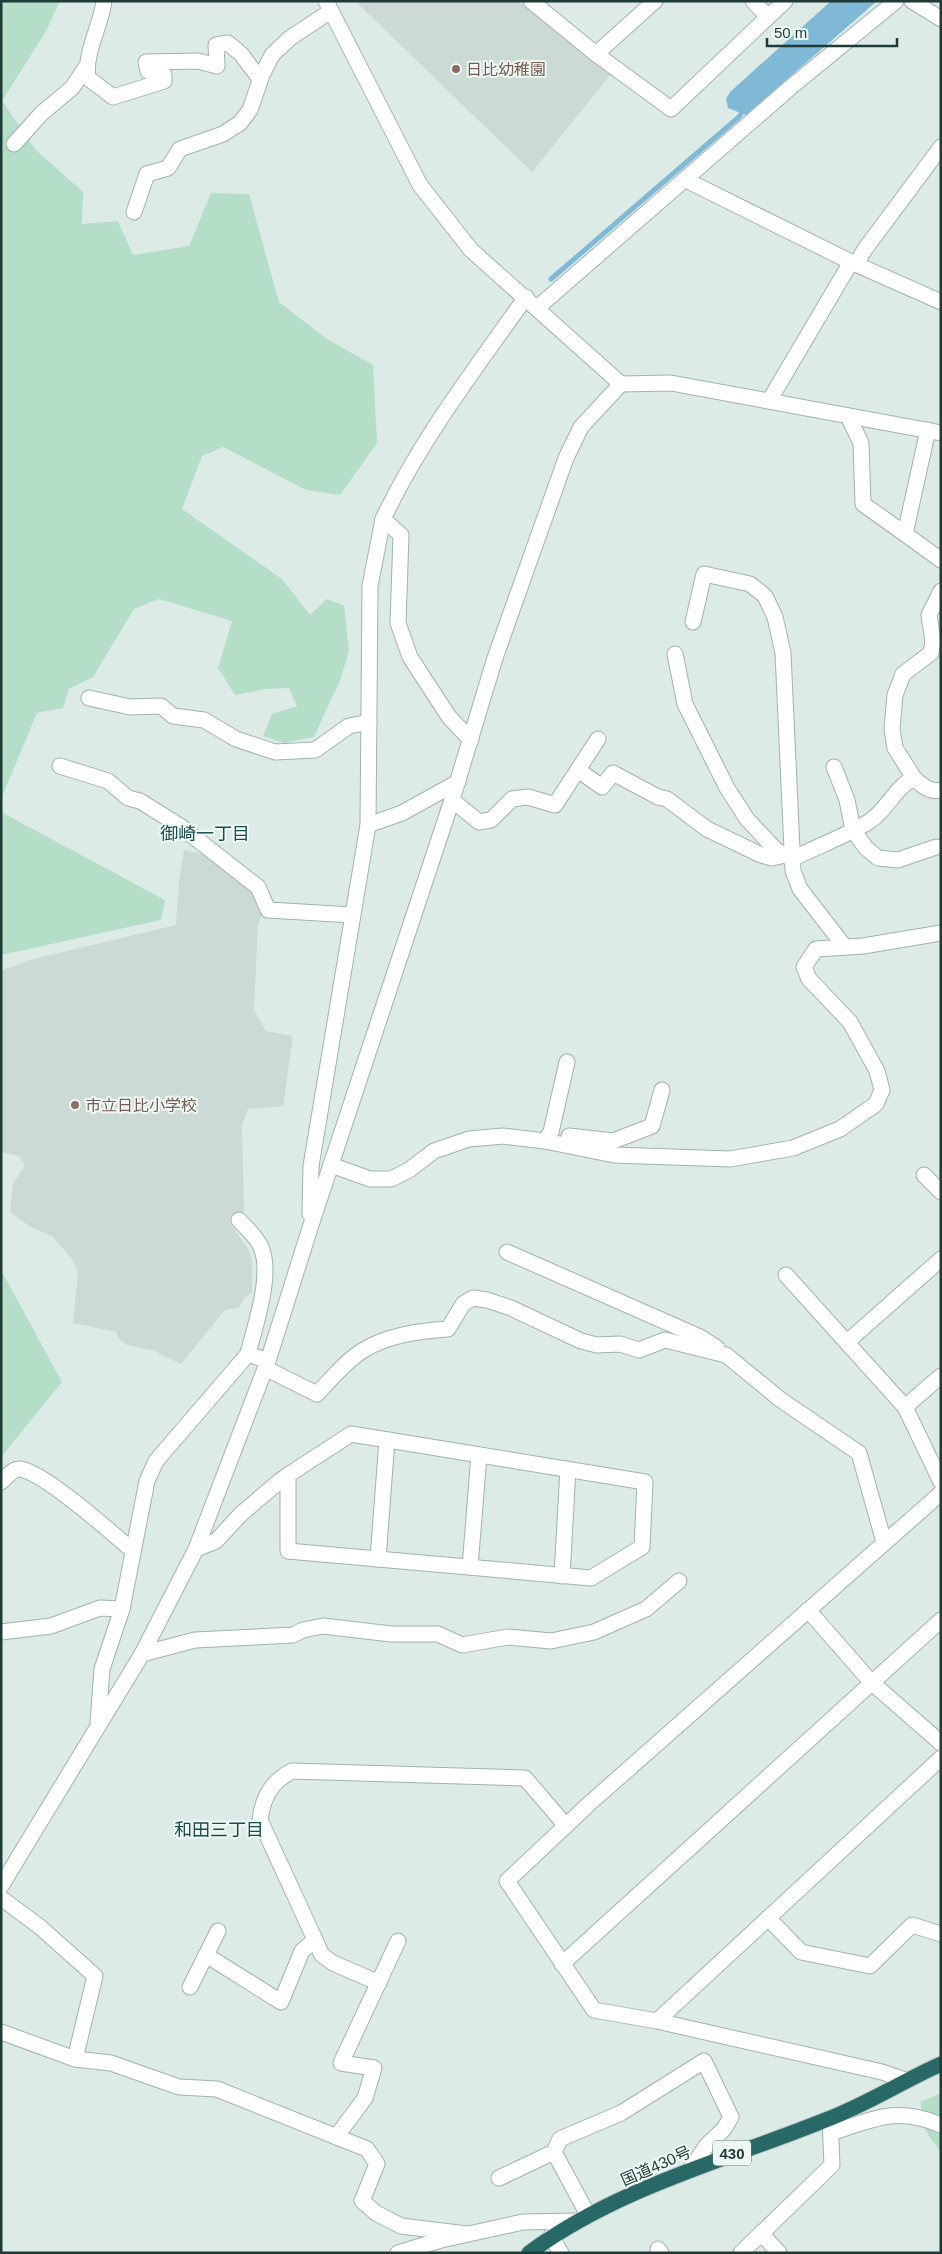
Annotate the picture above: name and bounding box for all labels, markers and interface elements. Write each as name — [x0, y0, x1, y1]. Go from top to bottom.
scale bar — [767, 15, 897, 47]
text: 50 m — [774, 24, 807, 41]
place label: 日比幼稚園 — [466, 61, 546, 78]
marker: 日比幼稚園 — [450, 63, 462, 75]
district label: 御崎一丁目 — [160, 824, 250, 844]
place label: 市立日比小学校 — [85, 1097, 197, 1114]
marker: 市立日比小学校 — [69, 1099, 81, 1111]
district label: 和田三丁目 — [174, 1820, 264, 1840]
road number: 430 — [713, 2140, 751, 2166]
street label: 国道430号 — [618, 2143, 694, 2189]

